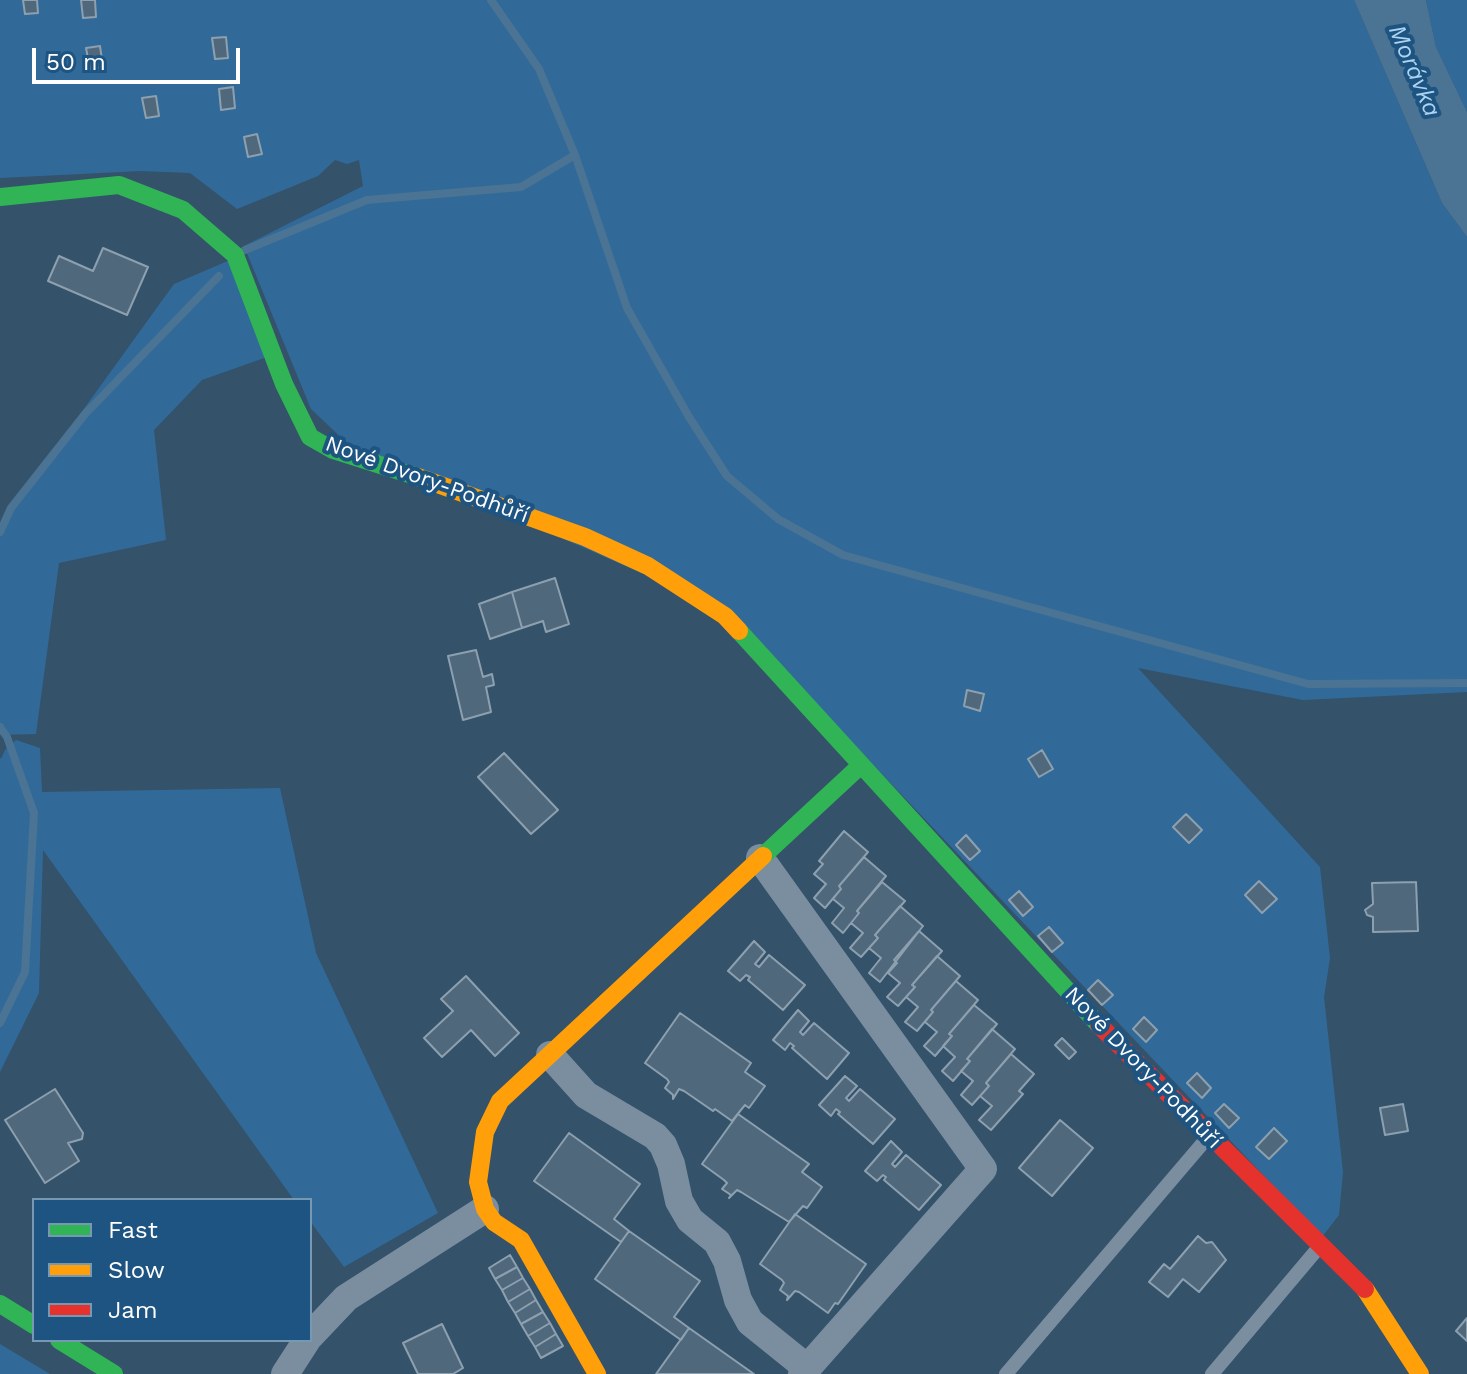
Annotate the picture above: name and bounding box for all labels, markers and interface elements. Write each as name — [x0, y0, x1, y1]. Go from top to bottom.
water label: Morávka — [1382, 21, 1446, 121]
scale bar — [36, 32, 244, 82]
text: 50 m — [46, 48, 106, 76]
street label: Nové Dvory-Podhůří — [322, 431, 532, 529]
street label: Nové Dvory-Podhůří — [1059, 982, 1227, 1154]
legend — [32, 1198, 312, 1342]
text: Fast — [108, 1216, 158, 1244]
text: Slow — [108, 1256, 165, 1284]
text: Jam — [108, 1296, 158, 1324]

